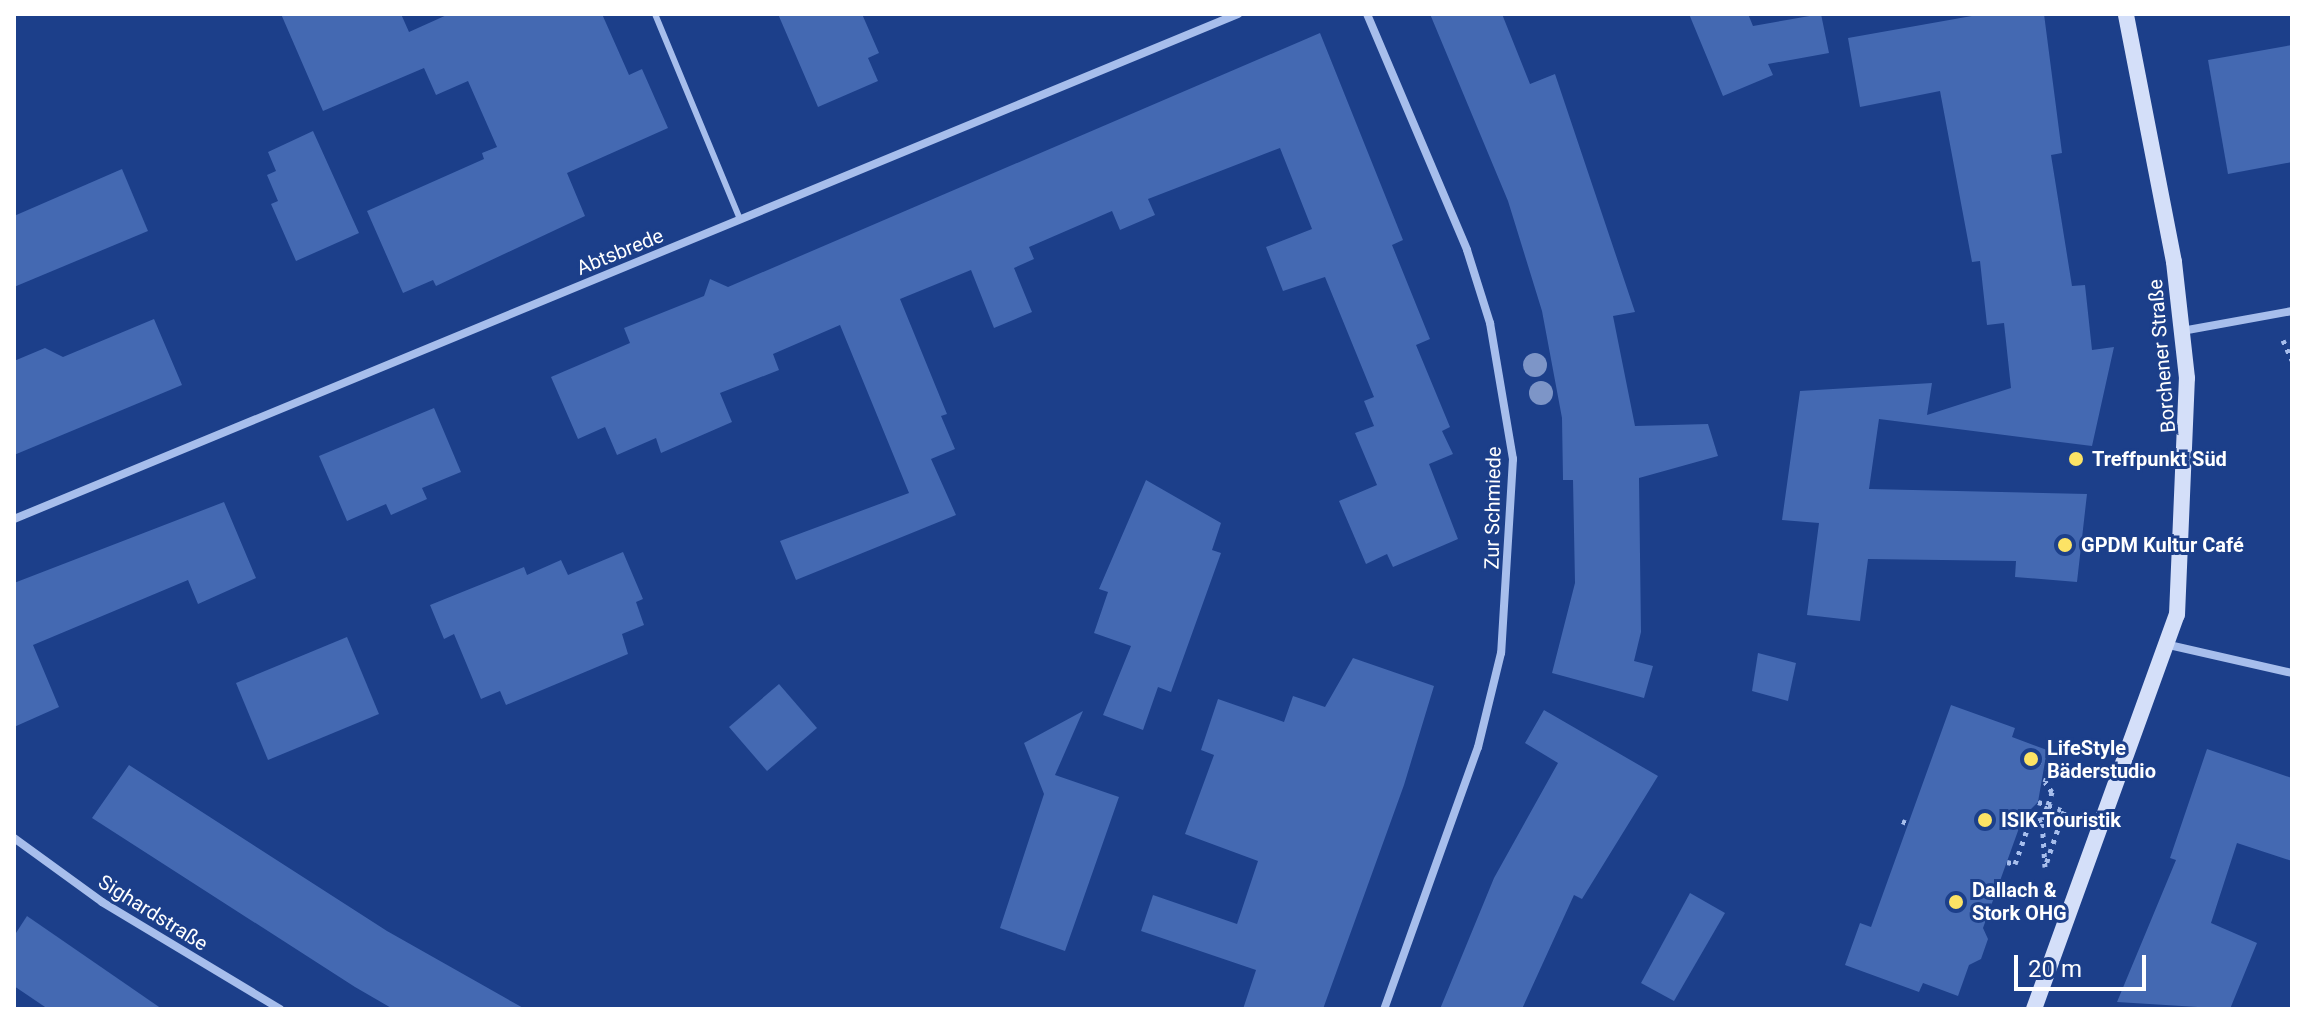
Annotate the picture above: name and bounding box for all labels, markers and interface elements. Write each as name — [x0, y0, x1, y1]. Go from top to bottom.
street label: Abtsbrede — [573, 224, 667, 280]
street label: Borchener Straße — [2143, 278, 2181, 434]
street label: Zur Schmiede — [1480, 446, 1506, 570]
place label: Treffpunkt Süd — [2092, 447, 2227, 471]
marker: Treffpunkt Süd — [2067, 450, 2085, 468]
place label: GPDM Kultur Café — [2081, 533, 2244, 557]
marker: GPDM Kultur Café — [2056, 536, 2074, 554]
place label: LifeStyle Bäderstudio — [2047, 736, 2156, 783]
marker: LifeStyle Bäderstudio — [2022, 750, 2040, 768]
place label: ISIK Touristik — [2001, 808, 2122, 832]
marker: ISIK Touristik — [1976, 811, 1994, 829]
street label: Sighardstraße — [94, 870, 212, 956]
place label: Dallach & Stork OHG — [1972, 878, 2067, 925]
marker: Dallach & Stork OHG — [1947, 893, 1965, 911]
scale bar — [2018, 939, 2150, 989]
text: 20 m — [2028, 955, 2082, 983]

